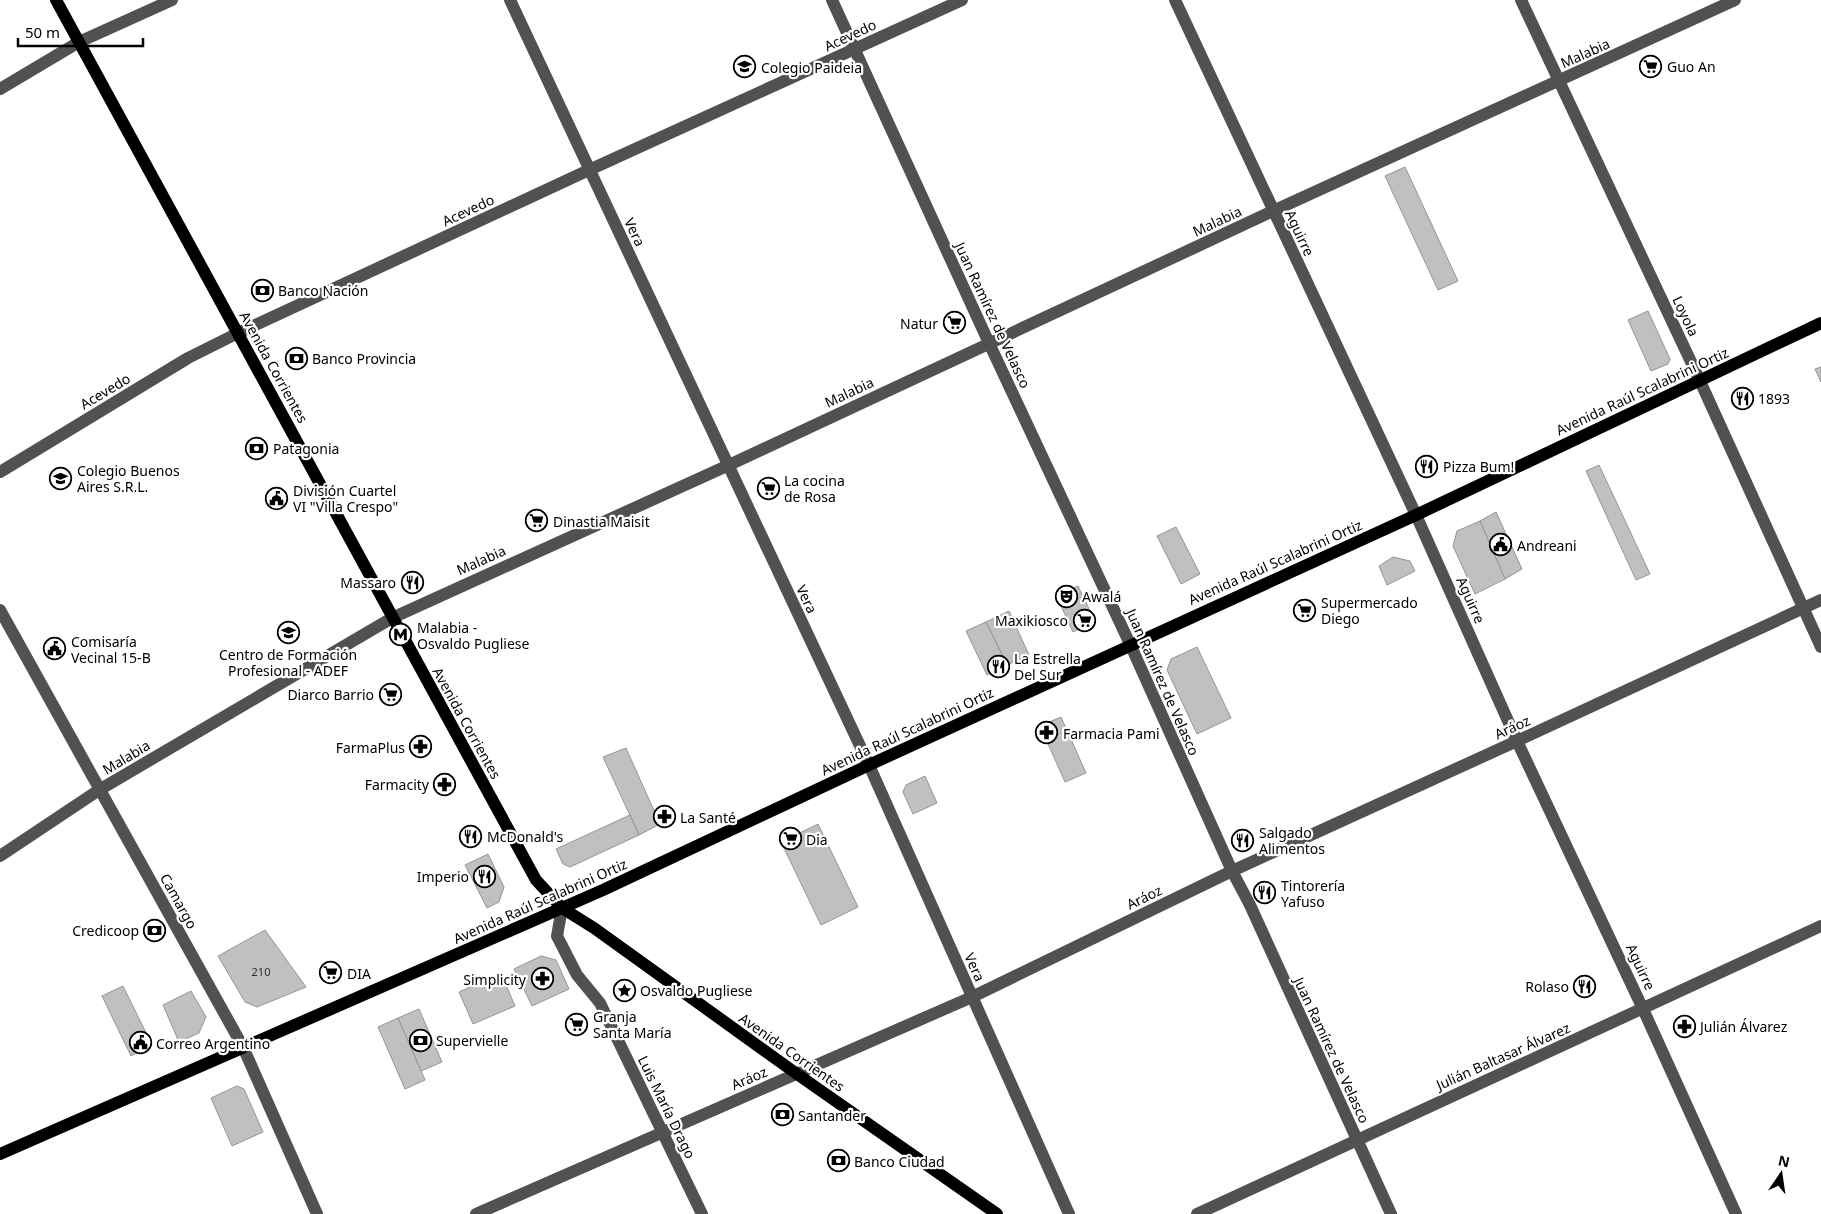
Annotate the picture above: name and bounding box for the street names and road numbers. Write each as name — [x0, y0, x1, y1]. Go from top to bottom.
street label: Acevedo — [821, 15, 879, 55]
street label: Malabia — [1557, 34, 1613, 72]
street label: Acevedo — [439, 190, 497, 230]
street label: Malabia — [1189, 201, 1245, 241]
street label: Aguirre — [1281, 207, 1319, 259]
street label: Vera — [620, 215, 650, 249]
street label: Juan Ramírez de Velasco — [950, 237, 1035, 391]
street label: Loyola — [1668, 293, 1704, 339]
street label: Avenida Corrientes — [235, 308, 313, 427]
street label: Avenida Raúl Scalabrini Ortiz — [1553, 342, 1732, 439]
street label: Acevedo — [76, 369, 134, 413]
street label: Malabia — [821, 372, 877, 412]
street label: Avenida Raúl Scalabrini Ortiz — [1185, 515, 1365, 609]
street label: Malabia — [453, 541, 509, 579]
street label: Aguirre — [1452, 574, 1490, 626]
street label: Vera — [792, 582, 822, 616]
street label: Juan Ramírez de Velasco — [1121, 604, 1204, 758]
street label: Avenida Corrientes — [428, 664, 506, 783]
street label: Avenida Raúl Scalabrini Ortiz — [818, 682, 997, 779]
street label: Aráoz — [1491, 710, 1533, 743]
street label: Malabia — [99, 735, 153, 779]
street label: Avenida Raúl Scalabrini Ortiz — [450, 854, 630, 948]
street label: Camargo — [156, 870, 202, 932]
street label: Aráoz — [1123, 880, 1165, 914]
street label: Aguirre — [1622, 941, 1660, 993]
street label: Vera — [960, 950, 990, 984]
street label: Juan Ramírez de Velasco — [1289, 972, 1374, 1126]
street label: Avenida Corrientes — [735, 1008, 849, 1096]
street label: Julián Baltasar Álvarez — [1431, 1018, 1573, 1095]
street label: Luis María Drago — [634, 1052, 700, 1162]
street label: Aráoz — [728, 1062, 770, 1094]

